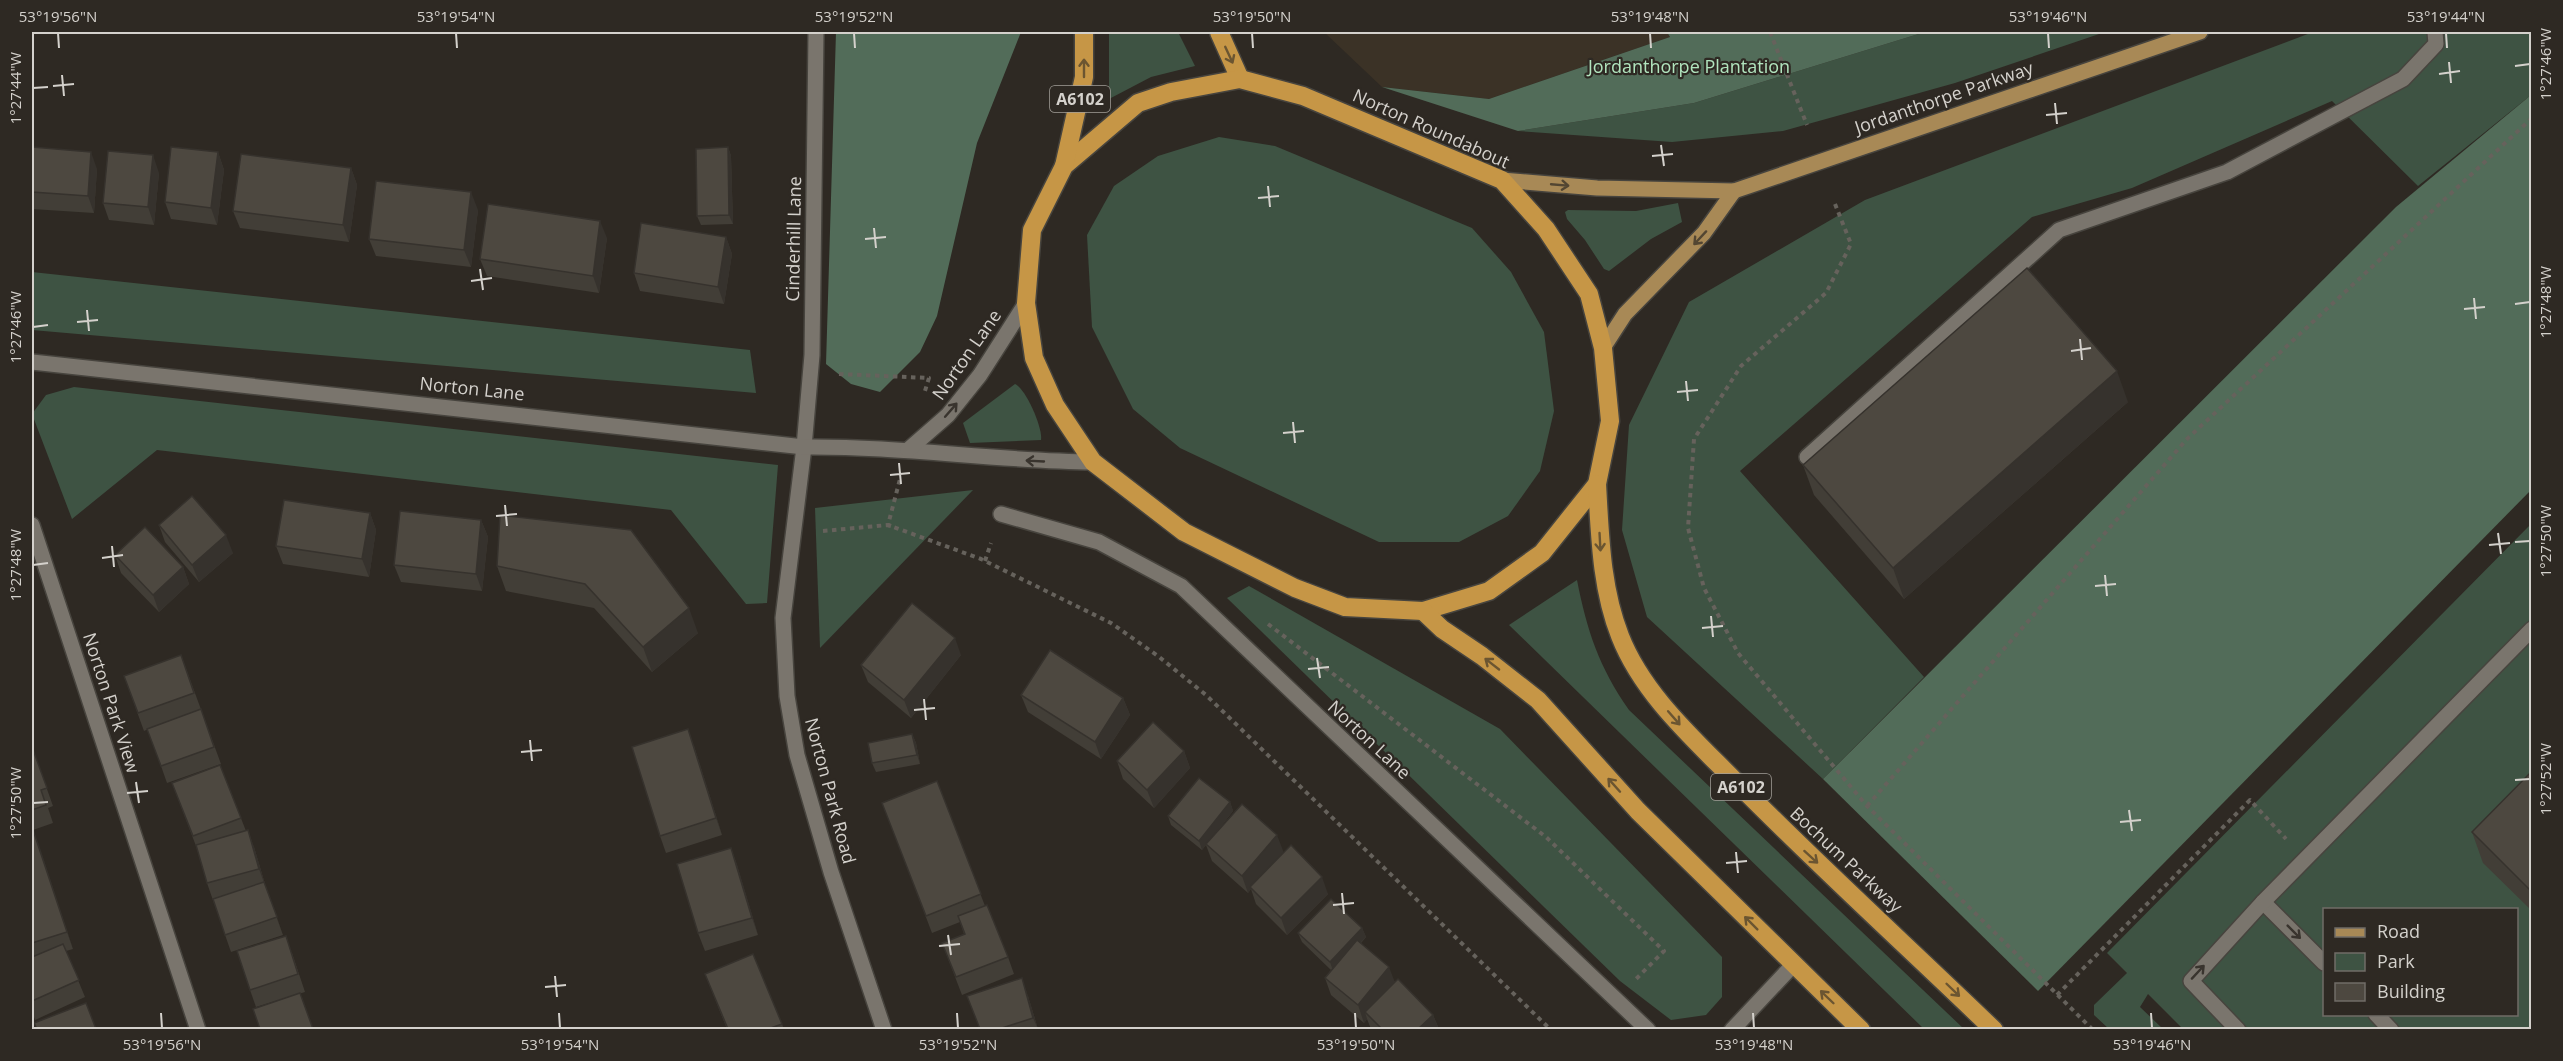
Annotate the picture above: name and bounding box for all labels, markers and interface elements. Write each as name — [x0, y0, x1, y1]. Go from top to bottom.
text: 53°19'56"N — [19, 6, 97, 26]
text: 53°19'54"N — [417, 6, 495, 26]
text: 53°19'52"N — [815, 6, 893, 26]
text: 53°19'50"N — [1213, 6, 1291, 26]
text: 53°19'48"N — [1611, 6, 1689, 26]
text: 53°19'46"N — [2009, 6, 2087, 26]
text: 53°19'44"N — [2407, 6, 2485, 26]
text: 1°27'46"W — [2535, 28, 2555, 100]
one-way arrow — [1224, 46, 1236, 64]
text: 1°27'44"W — [5, 52, 25, 124]
park label: Jordanthorpe Plantation — [1586, 54, 1790, 78]
street label: Jordanthorpe Parkway — [1849, 55, 2037, 140]
one-way arrow — [1078, 58, 1090, 78]
street label: Norton Roundabout — [1349, 83, 1513, 173]
road number: A6102 — [1050, 86, 1110, 112]
street label: Cinderhill Lane — [780, 176, 806, 302]
one-way arrow — [1550, 180, 1570, 191]
one-way arrow — [1692, 230, 1707, 245]
text: 1°27'48"W — [2535, 266, 2555, 338]
text: 1°27'46"W — [5, 291, 25, 363]
street label: Norton Lane — [926, 304, 1006, 404]
street label: Norton Lane — [419, 371, 526, 405]
one-way arrow — [945, 402, 958, 418]
one-way arrow — [1025, 455, 1045, 466]
text: 1°27'50"W — [2535, 505, 2555, 577]
text: 1°27'48"W — [5, 529, 25, 601]
one-way arrow — [1595, 532, 1606, 552]
street label: Norton Park View — [78, 629, 146, 776]
one-way arrow — [1484, 657, 1500, 670]
street label: Norton Lane — [1323, 695, 1416, 784]
one-way arrow — [1667, 710, 1681, 725]
street label: Norton Park Road — [800, 715, 862, 866]
text: 1°27'52"W — [2535, 743, 2555, 815]
text: 1°27'50"W — [5, 767, 25, 839]
road number: A6102 — [1711, 774, 1771, 800]
one-way arrow — [1607, 778, 1621, 793]
street label: Bochum Parkway — [1785, 801, 1909, 918]
one-way arrow — [1803, 850, 1818, 864]
legend — [2323, 908, 2518, 1016]
one-way arrow — [1744, 916, 1759, 931]
text: Road — [2377, 919, 2420, 943]
one-way arrow — [2286, 925, 2301, 940]
text: Park — [2377, 949, 2415, 973]
one-way arrow — [2191, 965, 2205, 980]
text: Building — [2377, 979, 2445, 1003]
one-way arrow — [1946, 983, 1961, 998]
one-way arrow — [1819, 990, 1834, 1004]
text: 53°19'56"N — [123, 1034, 201, 1054]
text: 53°19'54"N — [521, 1034, 599, 1054]
text: 53°19'52"N — [919, 1034, 997, 1054]
text: 53°19'50"N — [1317, 1034, 1395, 1054]
text: 53°19'48"N — [1715, 1034, 1793, 1054]
text: 53°19'46"N — [2113, 1034, 2191, 1054]

